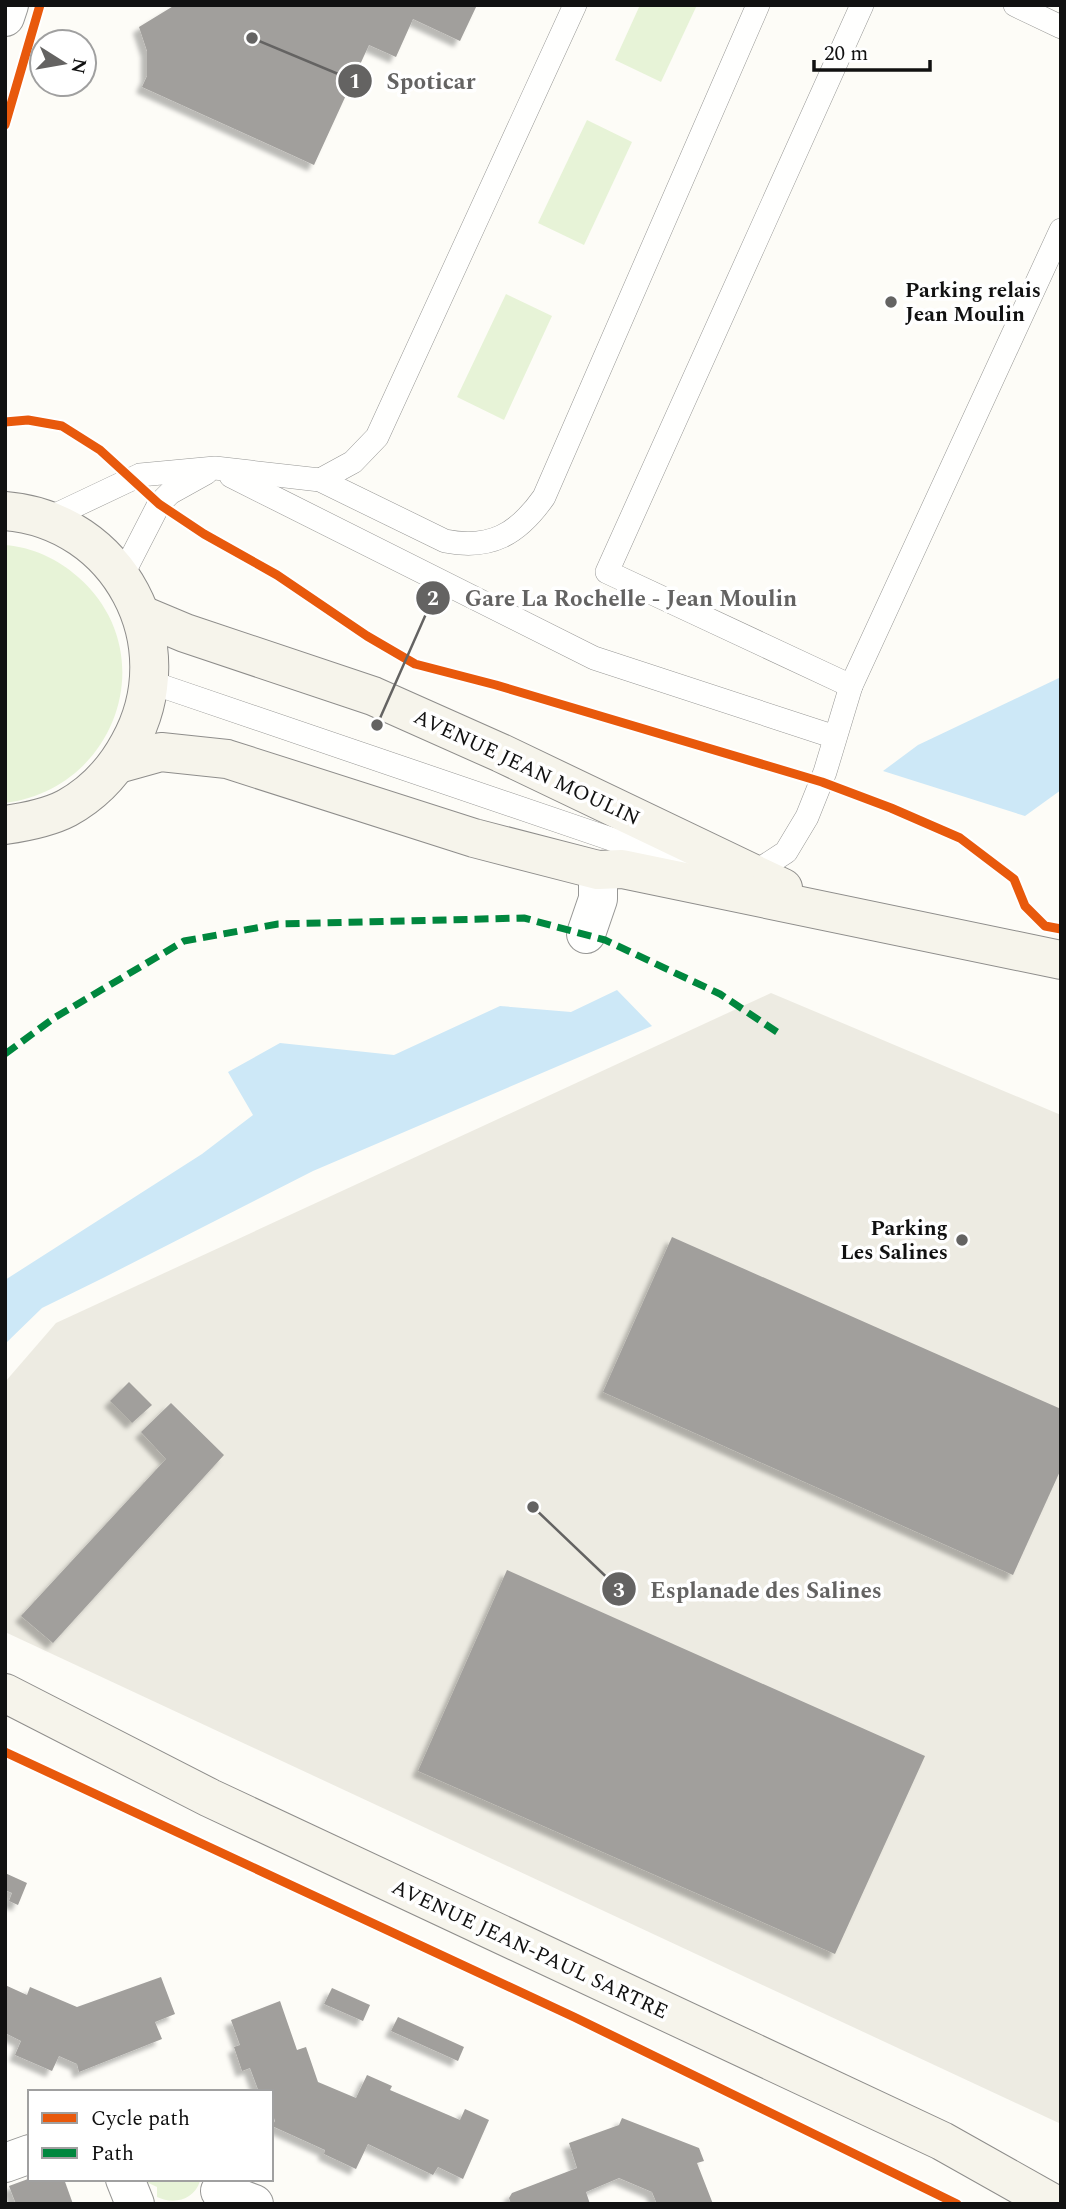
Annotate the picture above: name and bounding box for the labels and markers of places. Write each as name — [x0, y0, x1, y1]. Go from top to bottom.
callout: Spoticar — [338, 59, 490, 103]
place label: Parking relais Jean Moulin — [905, 275, 1041, 331]
marker: Parking relais Jean Moulin — [883, 294, 899, 310]
callout: Gare La Rochelle - Jean Moulin — [415, 576, 811, 620]
place label: Parking Les Salines — [840, 1213, 948, 1269]
marker: Parking Les Salines — [954, 1232, 970, 1248]
callout: Esplanade des Salines — [601, 1567, 896, 1611]

